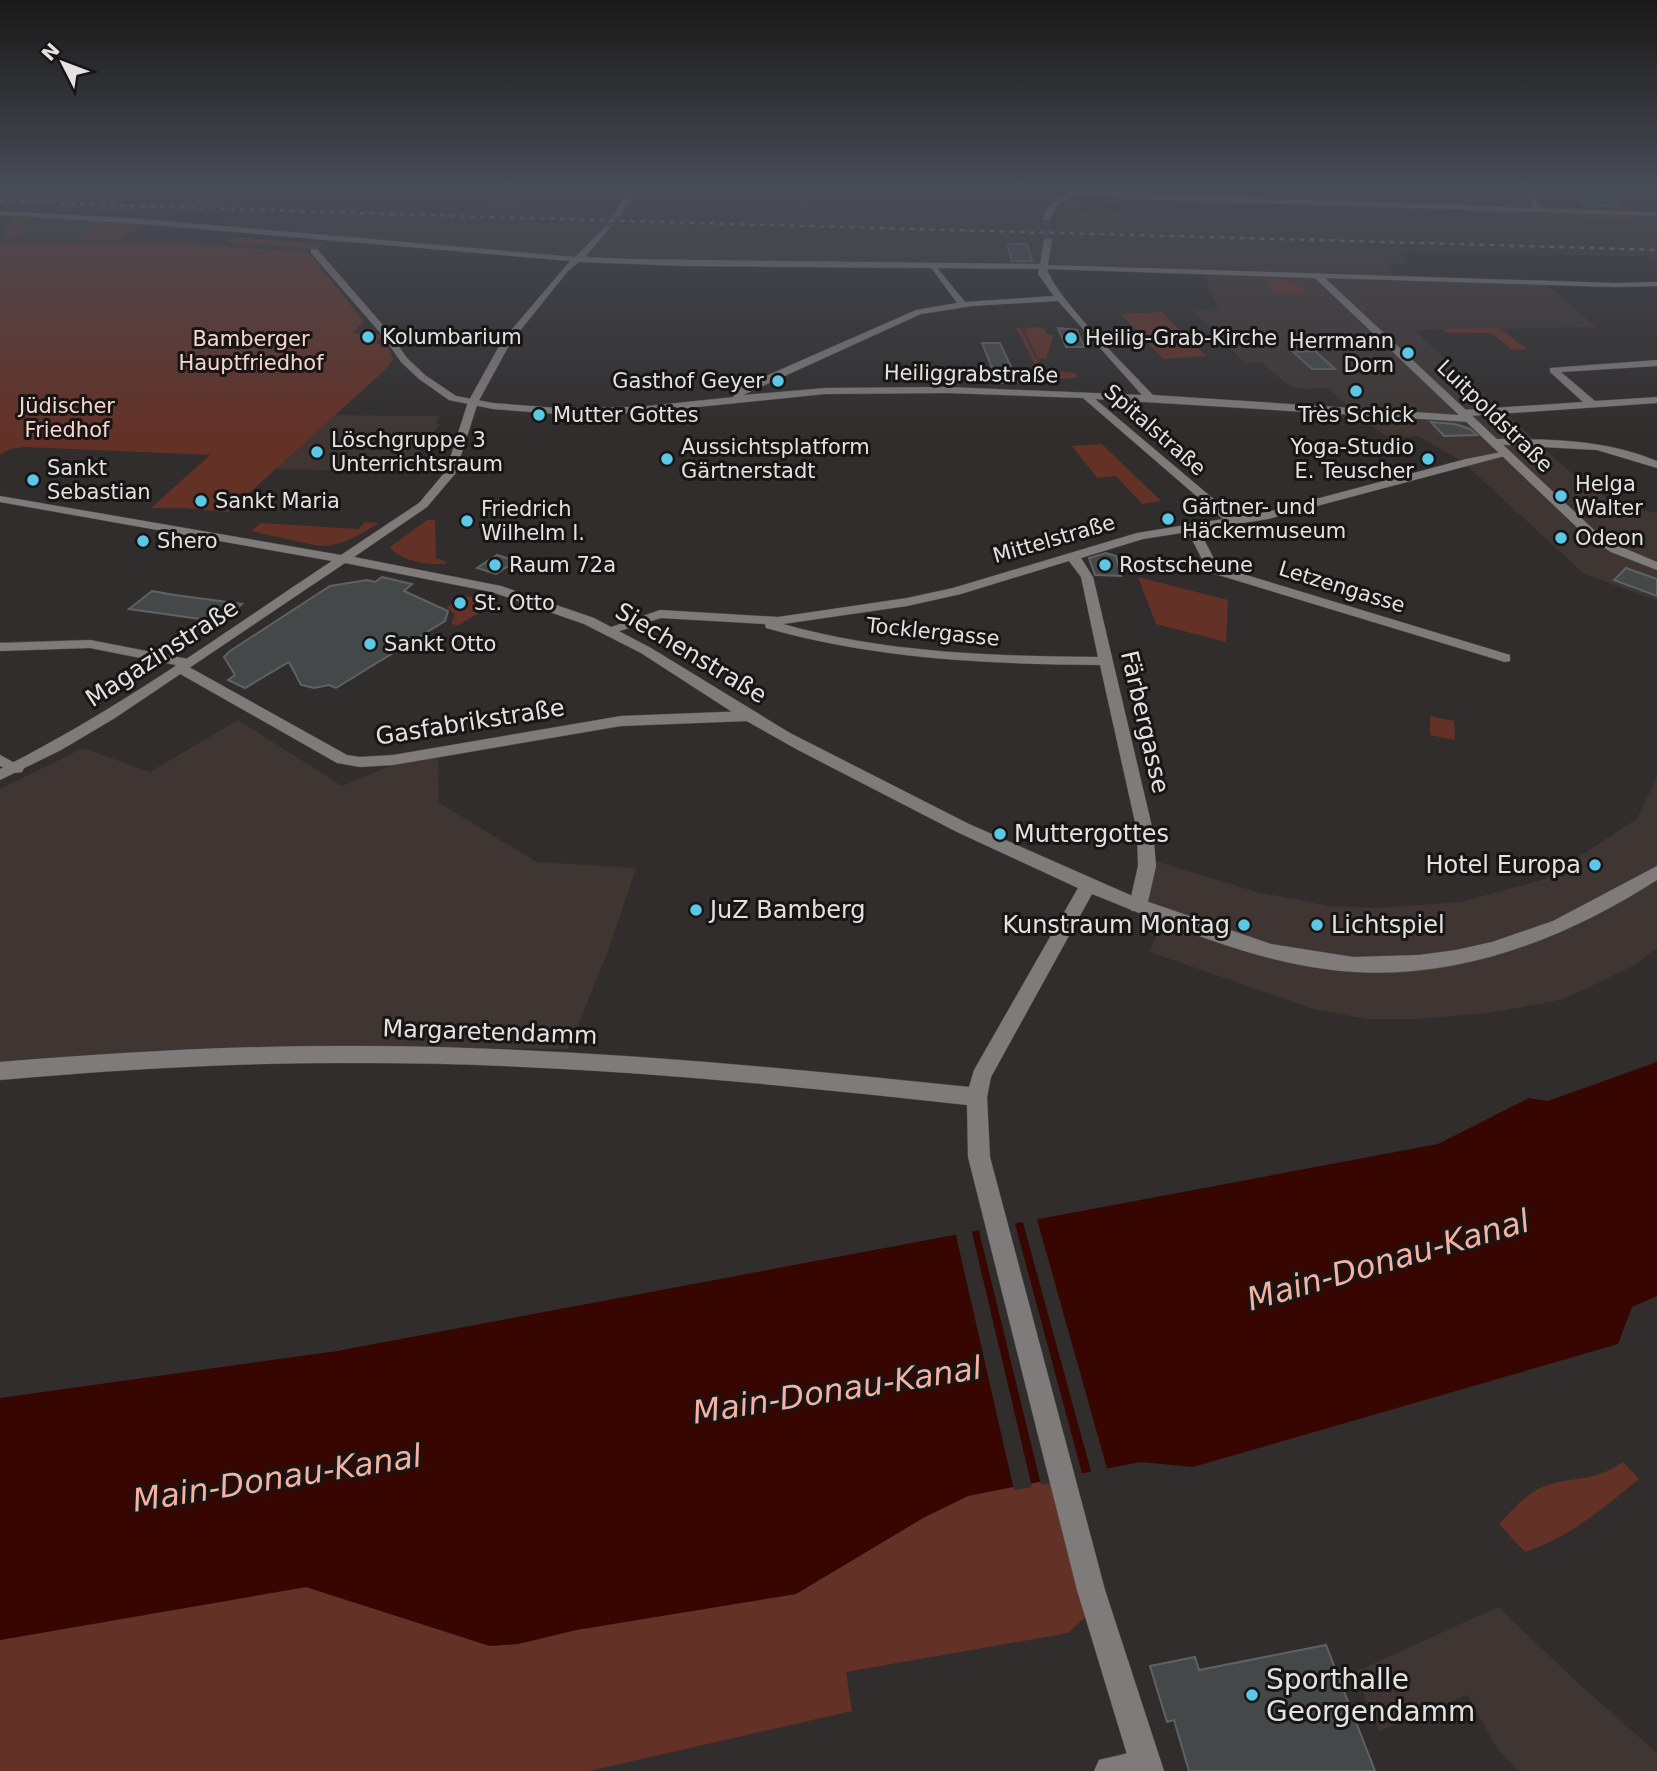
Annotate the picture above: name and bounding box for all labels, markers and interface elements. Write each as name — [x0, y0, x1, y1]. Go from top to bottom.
north arrow — [28, 28, 98, 98]
text: N — [37, 38, 64, 65]
place label: Kolumbarium — [382, 325, 522, 349]
place label: Heilig-Grab-Kirche — [1085, 326, 1277, 350]
park label: Bamberger Hauptfriedhof — [178, 327, 324, 375]
marker: Kolumbarium — [360, 329, 376, 345]
place label: Herrmann Dorn — [1289, 329, 1394, 377]
marker: Heilig-Grab-Kirche — [1063, 330, 1079, 346]
marker: Herrmann Dorn — [1400, 345, 1416, 361]
street label: Luitpoldstraße — [1432, 355, 1558, 477]
street label: Heiliggrabstraße — [884, 360, 1058, 388]
place label: Gasthof Geyer — [612, 369, 764, 393]
marker: Gasthof Geyer — [770, 373, 786, 389]
street label: Spitalstraße — [1099, 380, 1211, 480]
marker: Très Schick — [1348, 383, 1364, 399]
park label: Jüdischer Friedhof — [17, 394, 115, 442]
place label: Mutter Gottes — [553, 403, 699, 427]
place label: Très Schick — [1297, 403, 1415, 427]
marker: Mutter Gottes — [531, 407, 547, 423]
place label: Löschgruppe 3 Unterrichtsraum — [331, 428, 503, 476]
place label: Aussichtsplatform Gärtnerstadt — [681, 435, 870, 483]
place label: Yoga-Studio E. Teuscher — [1289, 435, 1414, 483]
marker: Löschgruppe 3 Unterrichtsraum — [309, 444, 325, 460]
marker: Aussichtsplatform Gärtnerstadt — [659, 451, 675, 467]
marker: Yoga-Studio E. Teuscher — [1420, 451, 1436, 467]
place label: Sankt Sebastian — [47, 456, 151, 504]
marker: Sankt Sebastian — [25, 472, 41, 488]
place label: Helga Walter — [1575, 472, 1643, 520]
marker: Helga Walter — [1553, 488, 1569, 504]
place label: Sankt Maria — [215, 489, 340, 513]
marker: Sankt Maria — [193, 493, 209, 509]
place label: Gärtner- und Häckermuseum — [1182, 495, 1346, 543]
place label: Friedrich Wilhelm I. — [481, 497, 585, 545]
street label: Mittelstraße — [990, 510, 1118, 568]
marker: Gärtner- und Häckermuseum — [1160, 511, 1176, 527]
marker: Friedrich Wilhelm I. — [459, 513, 475, 529]
place label: Odeon — [1575, 526, 1644, 550]
place label: Shero — [157, 529, 218, 553]
marker: Odeon — [1553, 530, 1569, 546]
marker: Shero — [135, 533, 151, 549]
place label: Raum 72a — [509, 553, 616, 577]
place label: Rostscheune — [1119, 553, 1253, 577]
street label: Letzengasse — [1276, 556, 1408, 618]
marker: Raum 72a — [487, 557, 503, 573]
marker: Rostscheune — [1097, 557, 1113, 573]
place label: St. Otto — [474, 591, 555, 615]
street label: Magazinstraße — [80, 593, 244, 713]
marker: St. Otto — [452, 595, 468, 611]
street label: Siechenstraße — [610, 597, 772, 709]
street label: Tocklergasse — [864, 613, 1001, 651]
place label: Sankt Otto — [384, 632, 496, 656]
marker: Sankt Otto — [362, 636, 378, 652]
street label: Färbergasse — [1115, 648, 1175, 796]
street label: Gasfabrikstraße — [373, 693, 567, 751]
place label: Muttergottes — [1014, 820, 1169, 848]
marker: Muttergottes — [992, 826, 1008, 842]
place label: Hotel Europa — [1425, 851, 1581, 879]
marker: Hotel Europa — [1587, 857, 1603, 873]
place label: JuZ Bamberg — [708, 896, 866, 924]
marker: JuZ Bamberg — [688, 902, 704, 918]
place label: Kunstraum Montag — [1002, 911, 1230, 939]
place label: Lichtspiel — [1331, 911, 1445, 939]
marker: Kunstraum Montag — [1236, 917, 1252, 933]
marker: Lichtspiel — [1309, 917, 1325, 933]
street label: Margaretendamm — [382, 1014, 598, 1050]
water label: Main-Donau-Kanal — [1242, 1201, 1534, 1319]
water label: Main-Donau-Kanal — [690, 1348, 984, 1432]
water label: Main-Donau-Kanal — [130, 1436, 424, 1520]
place label: Sporthalle Georgendamm — [1266, 1663, 1475, 1728]
marker: Sporthalle Georgendamm — [1244, 1687, 1260, 1703]

